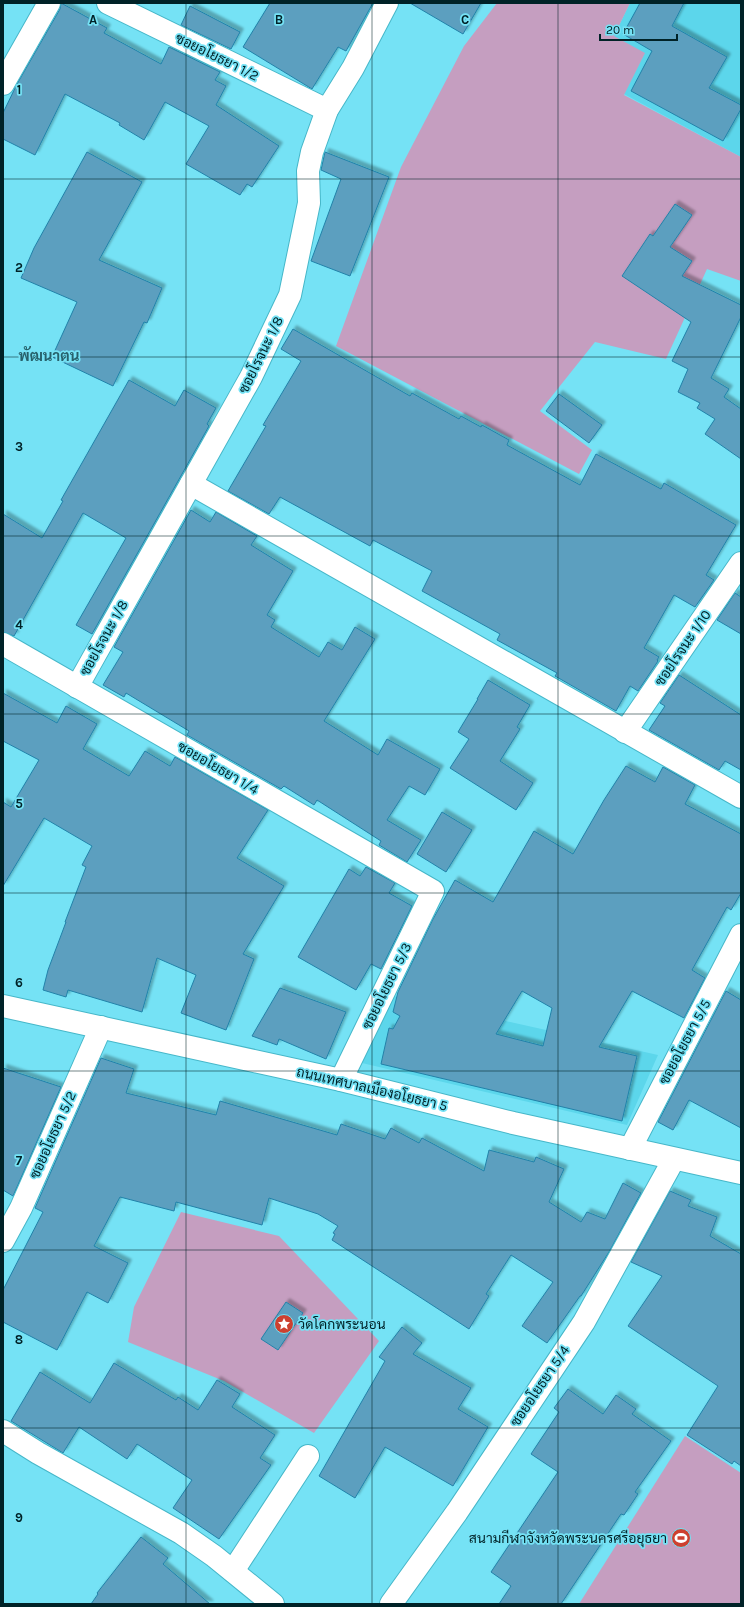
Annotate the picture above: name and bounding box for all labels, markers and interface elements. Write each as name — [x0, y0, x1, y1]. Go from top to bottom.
text: A — [89, 12, 97, 27]
text: B — [275, 12, 283, 27]
text: C — [461, 12, 469, 27]
scale bar — [600, 16, 677, 42]
text: 20 m — [606, 23, 634, 37]
street label: ซอยอโยธยา 1/2 — [172, 29, 262, 85]
text: 1 — [17, 82, 21, 97]
text: 2 — [15, 260, 23, 275]
street label: ซอยโรจนะ 1/8 — [235, 314, 287, 396]
district label: พัฒนาตน — [19, 346, 80, 365]
text: 3 — [15, 439, 23, 454]
street label: ซอยโรจนะ 1/8 — [76, 597, 132, 679]
street label: ซอยโรจนะ 1/10 — [651, 607, 715, 689]
text: 4 — [15, 617, 23, 632]
street label: ซอยอโยธยา 1/4 — [175, 738, 262, 798]
text: 5 — [15, 796, 23, 811]
street label: ซอยอโยธยา 5/3 — [359, 940, 415, 1032]
text: 6 — [15, 975, 23, 990]
street label: ซอยอโยธยา 5/5 — [655, 996, 715, 1087]
street label: ถนนเทศบาลเมืองอโยธยา 5 — [295, 1062, 450, 1115]
street label: ซอยอโยธยา 5/2 — [26, 1089, 80, 1181]
text: 7 — [16, 1153, 23, 1168]
place icon: วัดโคกพระนอน — [273, 1313, 295, 1335]
place label: วัดโคกพระนอน — [298, 1316, 386, 1333]
text: 8 — [15, 1332, 23, 1347]
street label: ซอยอโยธยา 5/4 — [507, 1342, 573, 1430]
text: 9 — [15, 1510, 23, 1525]
sports icon: สนามกีฬาจังหวัดพระนครศรีอยุธยา — [670, 1527, 692, 1549]
place label: สนามกีฬาจังหวัดพระนครศรีอยุธยา — [469, 1529, 667, 1548]

